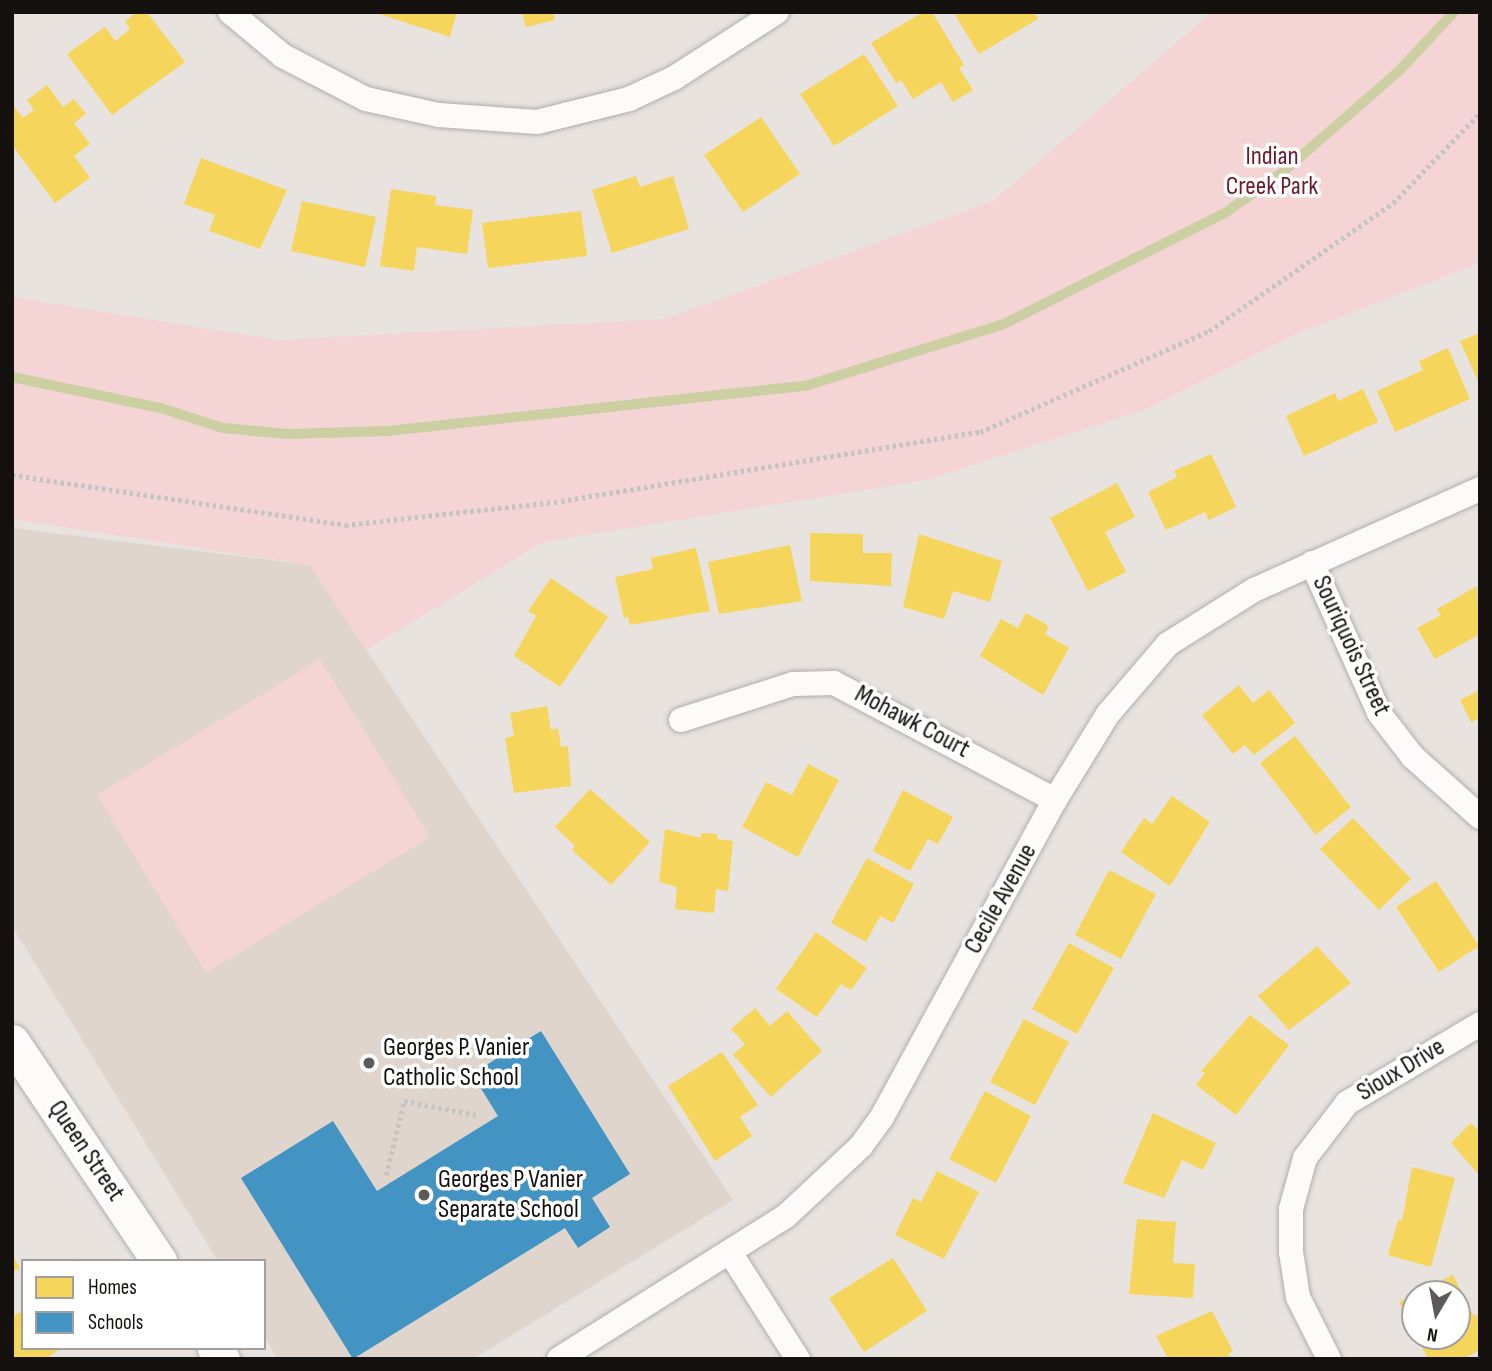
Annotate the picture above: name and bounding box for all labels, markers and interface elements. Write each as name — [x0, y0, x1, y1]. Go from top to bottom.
park label: Indian Creek Park — [1226, 141, 1318, 202]
street label: Souriquois Street — [1305, 571, 1397, 721]
street label: Mohawk Court — [849, 679, 975, 765]
street label: Cecile Avenue — [958, 838, 1044, 960]
place label: Georges P. Vanier Catholic School — [383, 1032, 529, 1094]
street label: Sioux Drive — [1351, 1032, 1451, 1108]
marker: Georges P. Vanier Catholic School — [361, 1055, 377, 1071]
street label: Queen Street — [41, 1095, 131, 1207]
place label: Georges P Vanier Separate School — [438, 1164, 583, 1226]
marker: Georges P Vanier Separate School — [416, 1187, 432, 1203]
legend — [21, 1259, 266, 1350]
text: Homes — [88, 1275, 137, 1300]
north arrow — [1401, 1280, 1471, 1350]
text: Schools — [88, 1310, 143, 1335]
text: N — [1426, 1322, 1440, 1346]

